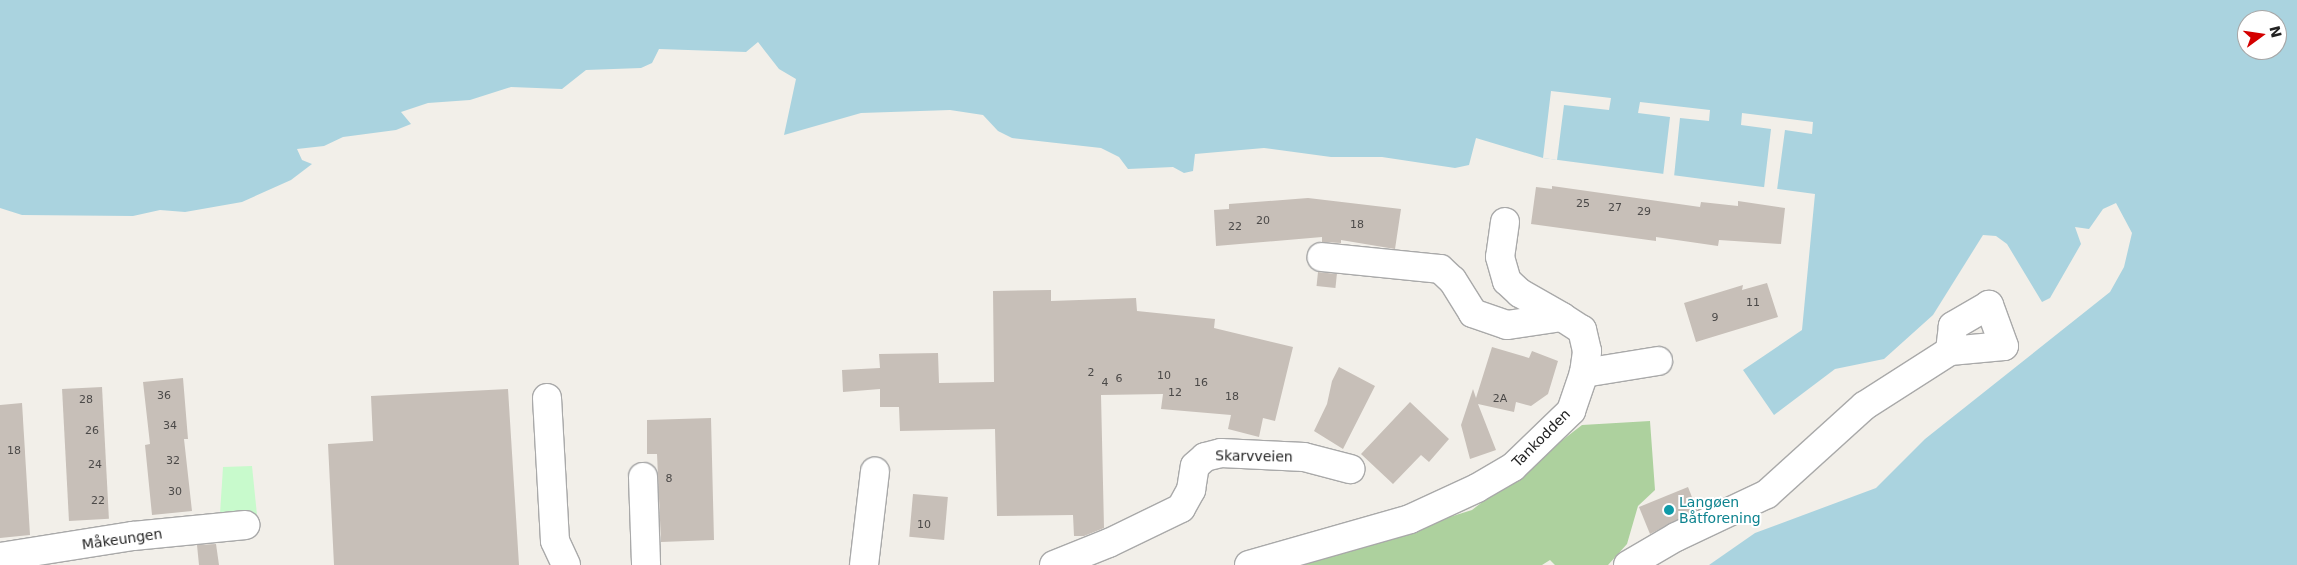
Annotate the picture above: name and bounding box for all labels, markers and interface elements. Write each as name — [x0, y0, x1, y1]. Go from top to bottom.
north arrow — [2237, 10, 2287, 60]
text: N — [2266, 24, 2285, 39]
house number: 25 — [1576, 197, 1590, 211]
house number: 27 — [1608, 201, 1622, 215]
house number: 29 — [1637, 205, 1651, 219]
house number: 20 — [1256, 214, 1270, 228]
house number: 18 — [1350, 218, 1364, 232]
house number: 22 — [1228, 220, 1242, 234]
house number: 11 — [1746, 296, 1760, 310]
house number: 9 — [1712, 311, 1718, 325]
house number: 2 — [1088, 366, 1094, 380]
house number: 10 — [1157, 369, 1171, 383]
house number: 6 — [1116, 372, 1122, 386]
house number: 4 — [1102, 376, 1108, 390]
house number: 16 — [1194, 376, 1208, 390]
house number: 12 — [1168, 386, 1182, 400]
house number: 36 — [157, 389, 171, 403]
house number: 18 — [1225, 390, 1239, 404]
house number: 2A — [1493, 392, 1507, 406]
house number: 28 — [79, 393, 93, 407]
street label: Tankodden — [1509, 406, 1573, 470]
house number: 34 — [163, 419, 177, 433]
house number: 26 — [85, 424, 99, 438]
house number: 18 — [7, 444, 21, 458]
street label: Skarvveien — [1215, 447, 1293, 465]
house number: 32 — [166, 454, 180, 468]
house number: 24 — [88, 458, 102, 472]
house number: 8 — [666, 472, 672, 486]
house number: 30 — [168, 485, 182, 499]
house number: 22 — [91, 494, 105, 508]
place label: Langøen Båtforening — [1679, 494, 1761, 526]
marker: Langøen Båtforening — [1663, 504, 1675, 516]
house number: 10 — [917, 518, 931, 532]
street label: Måkeungen — [81, 525, 163, 553]

